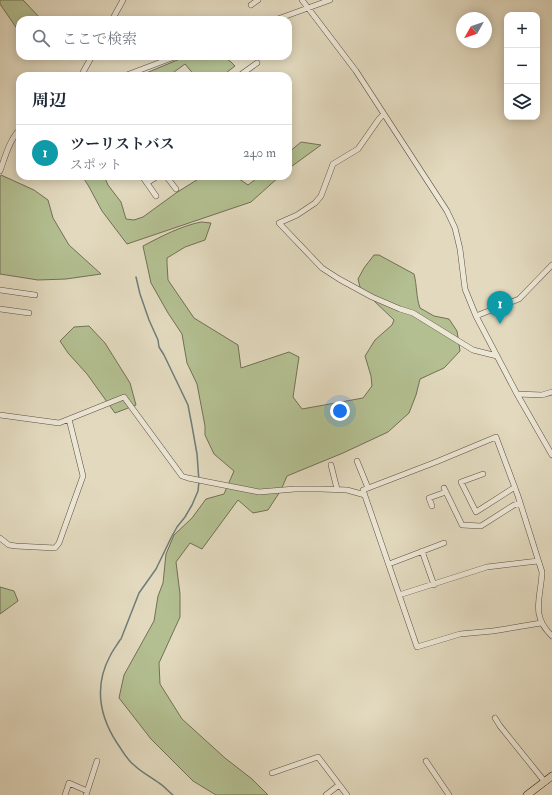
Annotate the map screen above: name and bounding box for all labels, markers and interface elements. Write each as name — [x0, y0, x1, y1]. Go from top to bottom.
north arrow — [456, 12, 492, 48]
map controls — [504, 12, 540, 120]
button: + — [504, 12, 540, 48]
search box — [16, 16, 292, 60]
icon: search — [30, 27, 52, 49]
text: ここで検索 — [62, 30, 137, 49]
button: − — [504, 48, 540, 84]
button: layers — [504, 84, 540, 120]
text: 周辺 — [32, 90, 66, 111]
text: ツーリストバス — [70, 135, 174, 154]
text: 1 — [43, 145, 47, 161]
text: 240 m — [243, 145, 276, 161]
text: スポット — [70, 157, 122, 173]
pin: 1 — [487, 291, 513, 324]
your location — [330, 401, 350, 421]

